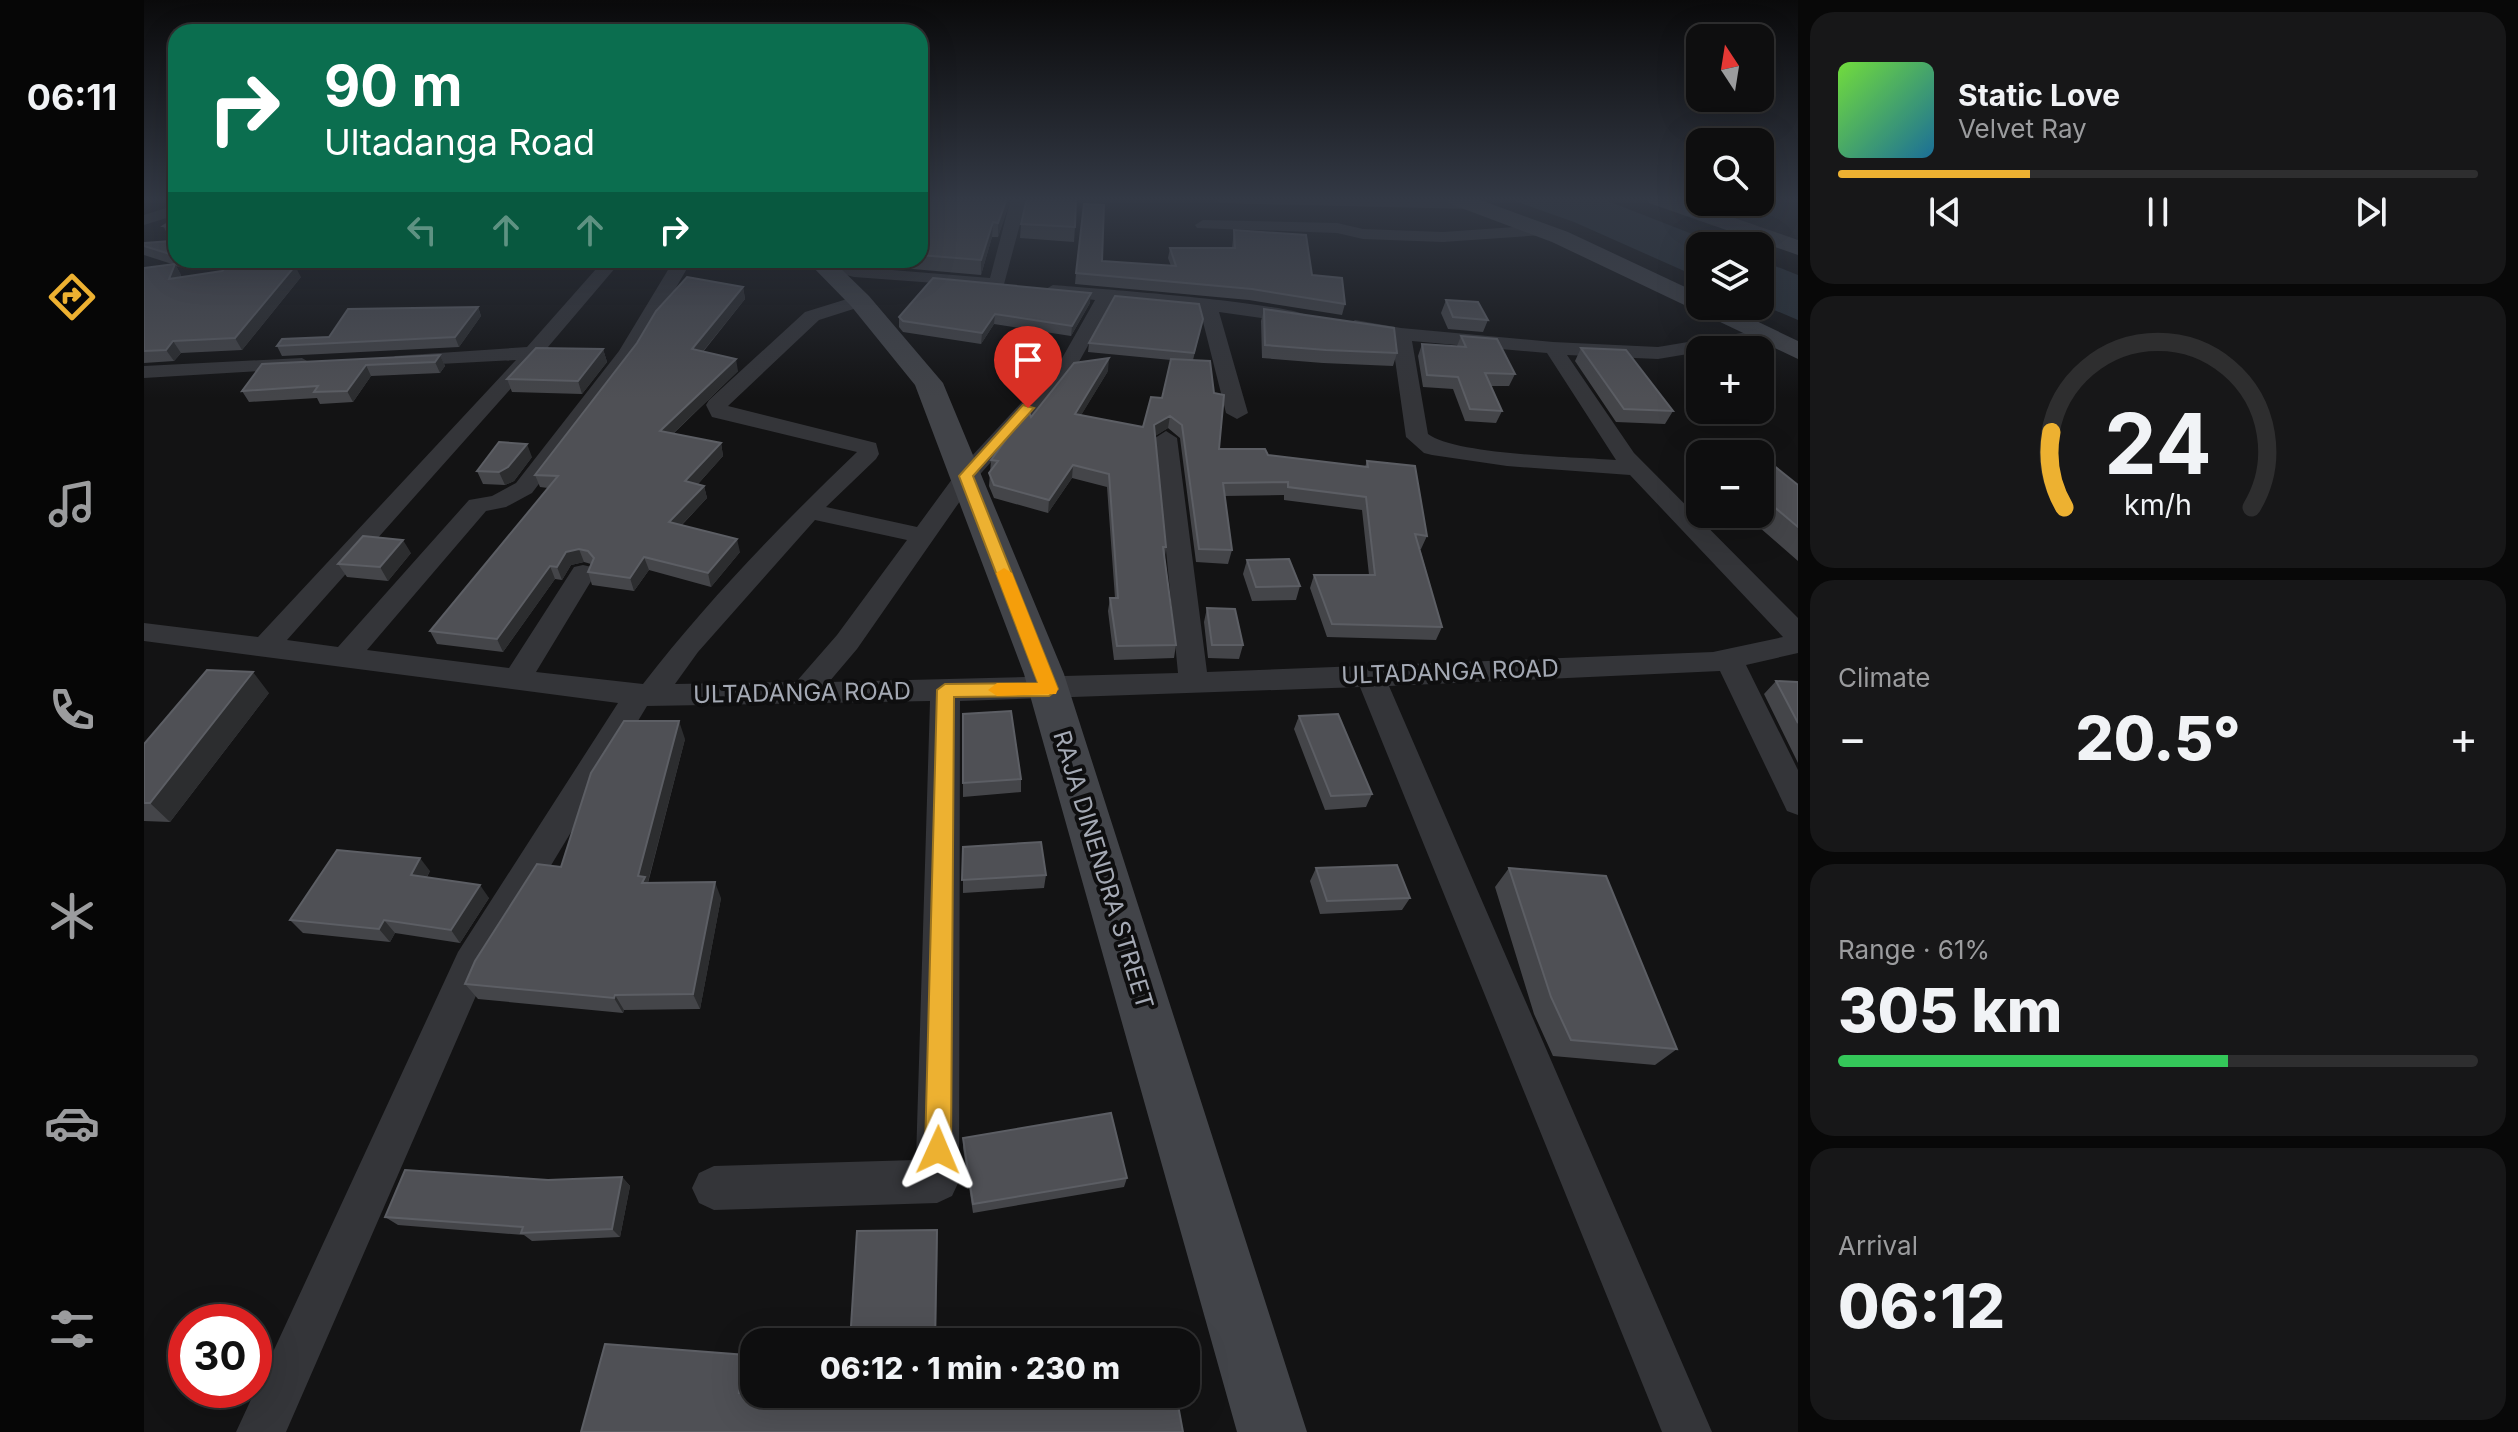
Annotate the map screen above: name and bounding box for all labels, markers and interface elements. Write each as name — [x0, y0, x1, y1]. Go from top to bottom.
north arrow — [1686, 24, 1774, 112]
map controls — [1686, 24, 1774, 528]
text: 90 m — [324, 52, 463, 120]
icon: right — [192, 56, 296, 160]
text: 06:11 — [27, 75, 117, 119]
text: Static Love — [1958, 77, 2120, 113]
text: Velvet Ray — [1958, 113, 2087, 144]
text: Ultadanga Road — [324, 120, 595, 164]
button: search — [1686, 128, 1774, 216]
icon: previous — [1923, 190, 1967, 234]
icon: pause — [2136, 190, 2180, 234]
icon: next — [2349, 190, 2393, 234]
icon: left — [400, 208, 444, 252]
icon: ahead — [484, 208, 528, 252]
icon: ahead — [568, 208, 612, 252]
icon: right — [652, 208, 696, 252]
button: layers — [1686, 232, 1774, 320]
icon: directions — [44, 269, 100, 325]
pin — [994, 326, 1062, 408]
button: + — [1686, 336, 1774, 424]
icon: arrive — [1006, 338, 1050, 382]
text: 24 — [2104, 393, 2212, 494]
button: − — [1686, 440, 1774, 528]
icon: music — [44, 476, 100, 532]
text: km/h — [2124, 487, 2192, 522]
street label: ULTADANGA ROAD — [1341, 653, 1559, 690]
text: Climate — [1838, 662, 1930, 693]
street label: ULTADANGA ROAD — [693, 676, 911, 709]
icon: phone — [44, 682, 100, 738]
text: 20.5° — [2075, 702, 2241, 774]
text: − — [1838, 711, 1867, 765]
text: + — [2449, 711, 2478, 765]
street label: RAJA DINENDRA STREET — [1047, 727, 1160, 1013]
icon: climate — [44, 888, 100, 944]
text: Range · 61% — [1838, 934, 1990, 965]
text: 305 km — [1838, 974, 2062, 1046]
icon: car — [44, 1095, 100, 1151]
position arrow — [896, 1108, 980, 1192]
text: Arrival — [1838, 1230, 1918, 1261]
text: 06:12 — [1838, 1270, 2005, 1342]
icon: filters — [44, 1301, 100, 1357]
speed limit sign: 30 — [168, 1304, 272, 1408]
text: 06:12 · 1 min · 230 m — [820, 1350, 1120, 1386]

